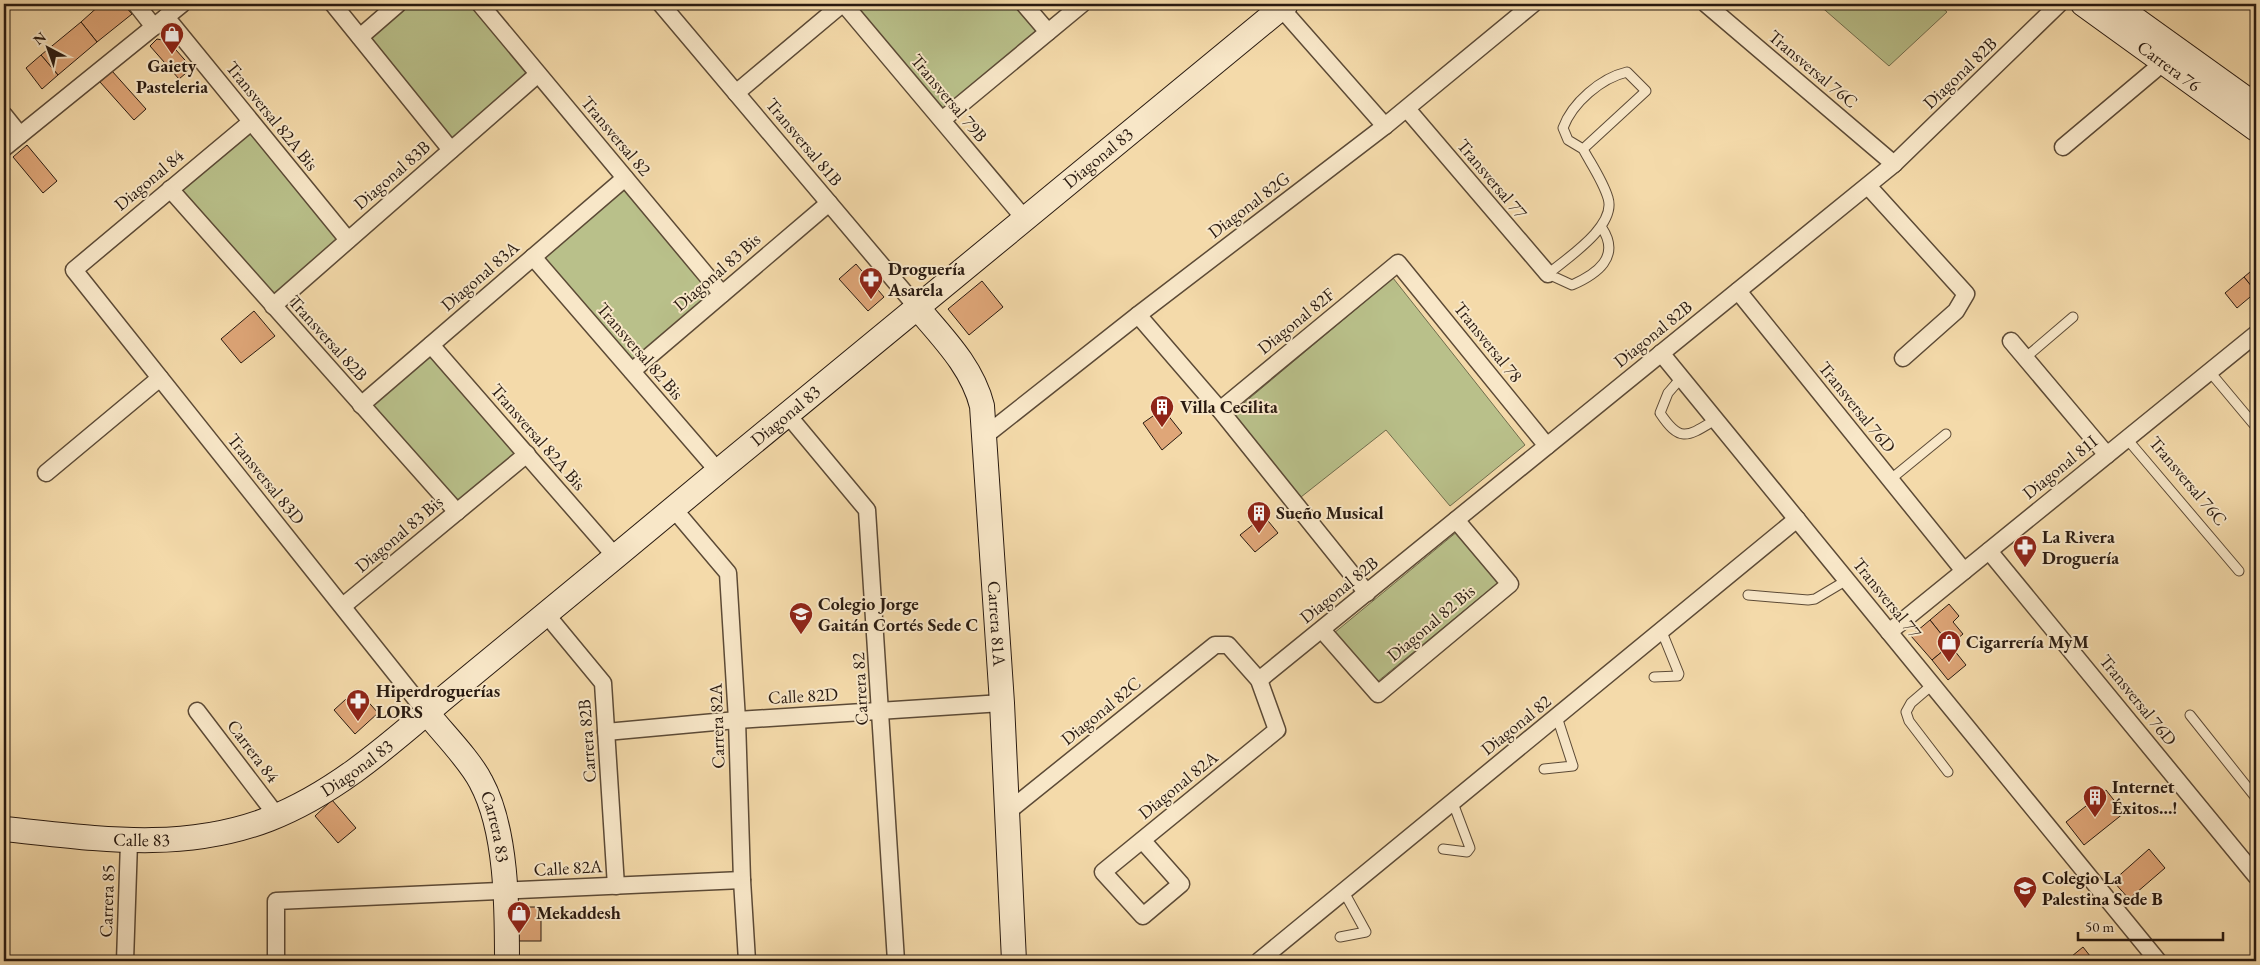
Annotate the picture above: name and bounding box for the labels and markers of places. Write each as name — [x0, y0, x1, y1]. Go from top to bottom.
shop icon: Gaiety Pasteleria — [159, 21, 185, 55]
place label: Gaiety Pasteleria — [136, 54, 208, 98]
place label: Droguería Asarela — [887, 257, 965, 301]
pharmacy icon: Droguería Asarela — [858, 266, 884, 300]
building icon: Villa Cecilita — [1149, 394, 1175, 428]
place label: Villa Cecilita — [1180, 395, 1278, 418]
building icon: Sueño Musical — [1246, 500, 1272, 534]
place label: Sueño Musical — [1276, 501, 1384, 524]
place label: La Rivera Droguería — [2042, 525, 2119, 569]
pharmacy icon: La Rivera Droguería — [2012, 534, 2038, 568]
place label: Colegio Jorge Gaitán Cortés Sede C — [818, 592, 978, 636]
school or university icon: Colegio Jorge Gaitán Cortés Sede C — [788, 601, 814, 635]
shop icon: Cigarrería MyM — [1936, 629, 1962, 663]
place label: Cigarrería MyM — [1966, 630, 2090, 653]
place label: Hiperdroguerías LORS — [376, 679, 500, 723]
pharmacy icon: Hiperdroguerías LORS — [345, 688, 371, 722]
place label: Internet Éxitos...! — [2112, 775, 2178, 819]
building icon: Internet Éxitos...! — [2082, 784, 2108, 818]
place label: Colegio La Palestina Sede B — [2042, 866, 2163, 910]
school or university icon: Colegio La Palestina Sede B — [2012, 875, 2038, 909]
shop icon: Mekaddesh — [506, 900, 532, 934]
place label: Mekaddesh — [536, 901, 621, 924]

